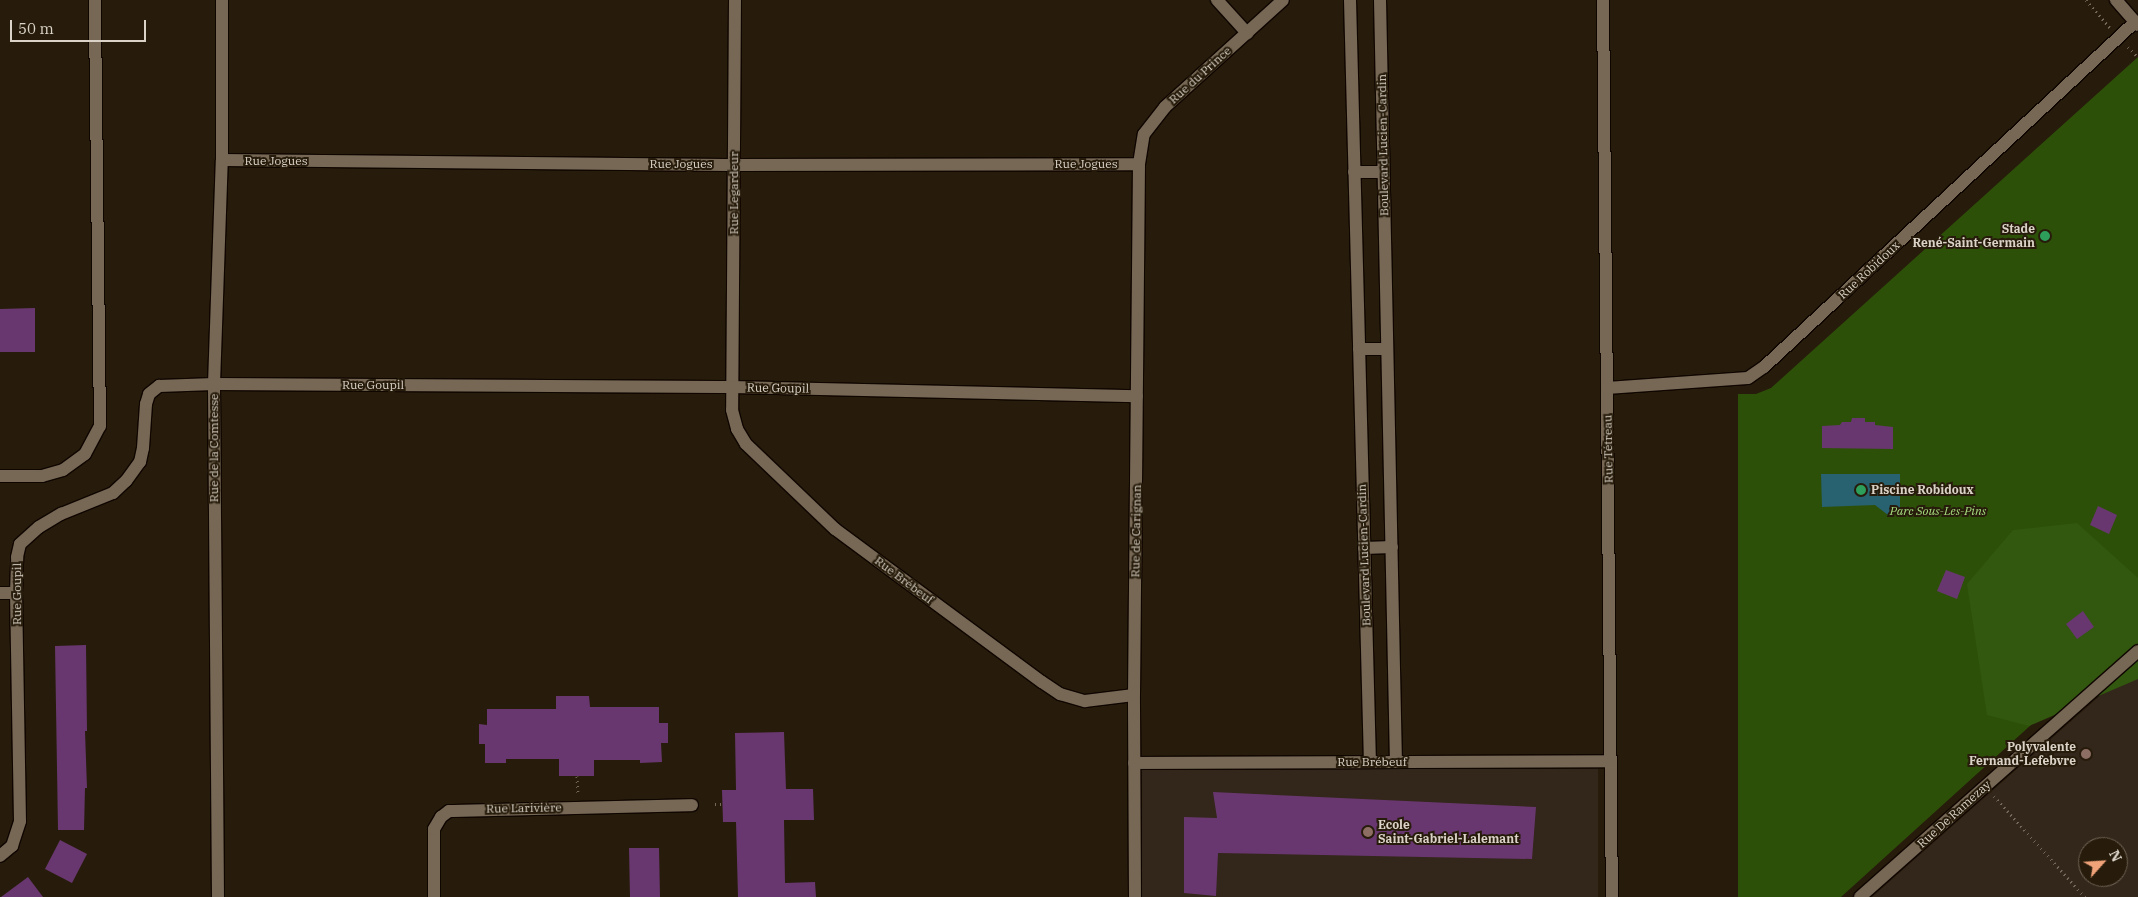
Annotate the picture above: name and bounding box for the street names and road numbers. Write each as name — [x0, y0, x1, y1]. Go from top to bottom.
street label: Rue du Prince — [1166, 43, 1234, 107]
street label: Boulevard Lucien-Cardin — [1375, 74, 1391, 216]
street label: Rue Legardeur — [727, 151, 741, 235]
street label: Rue Jogues — [244, 154, 308, 168]
street label: Rue Jogues — [649, 157, 713, 171]
street label: Rue Jogues — [1054, 157, 1118, 171]
street label: Rue Robidoux — [1835, 238, 1903, 302]
street label: Rue Goupil — [342, 378, 404, 392]
street label: Rue Goupil — [747, 380, 809, 396]
street label: Rue de la Comtesse — [207, 394, 221, 502]
street label: Rue Tétreau — [1600, 415, 1616, 483]
street label: Rue de Carignan — [1128, 484, 1144, 578]
street label: Boulevard Lucien-Cardin — [1354, 484, 1374, 626]
street label: Rue Brébeuf — [872, 553, 936, 607]
street label: Rue Goupil — [10, 563, 24, 625]
street label: Rue Brébeuf — [1337, 755, 1407, 769]
street label: Rue De Ramezay — [1914, 777, 1994, 851]
street label: Rue Larivière — [486, 800, 562, 816]

